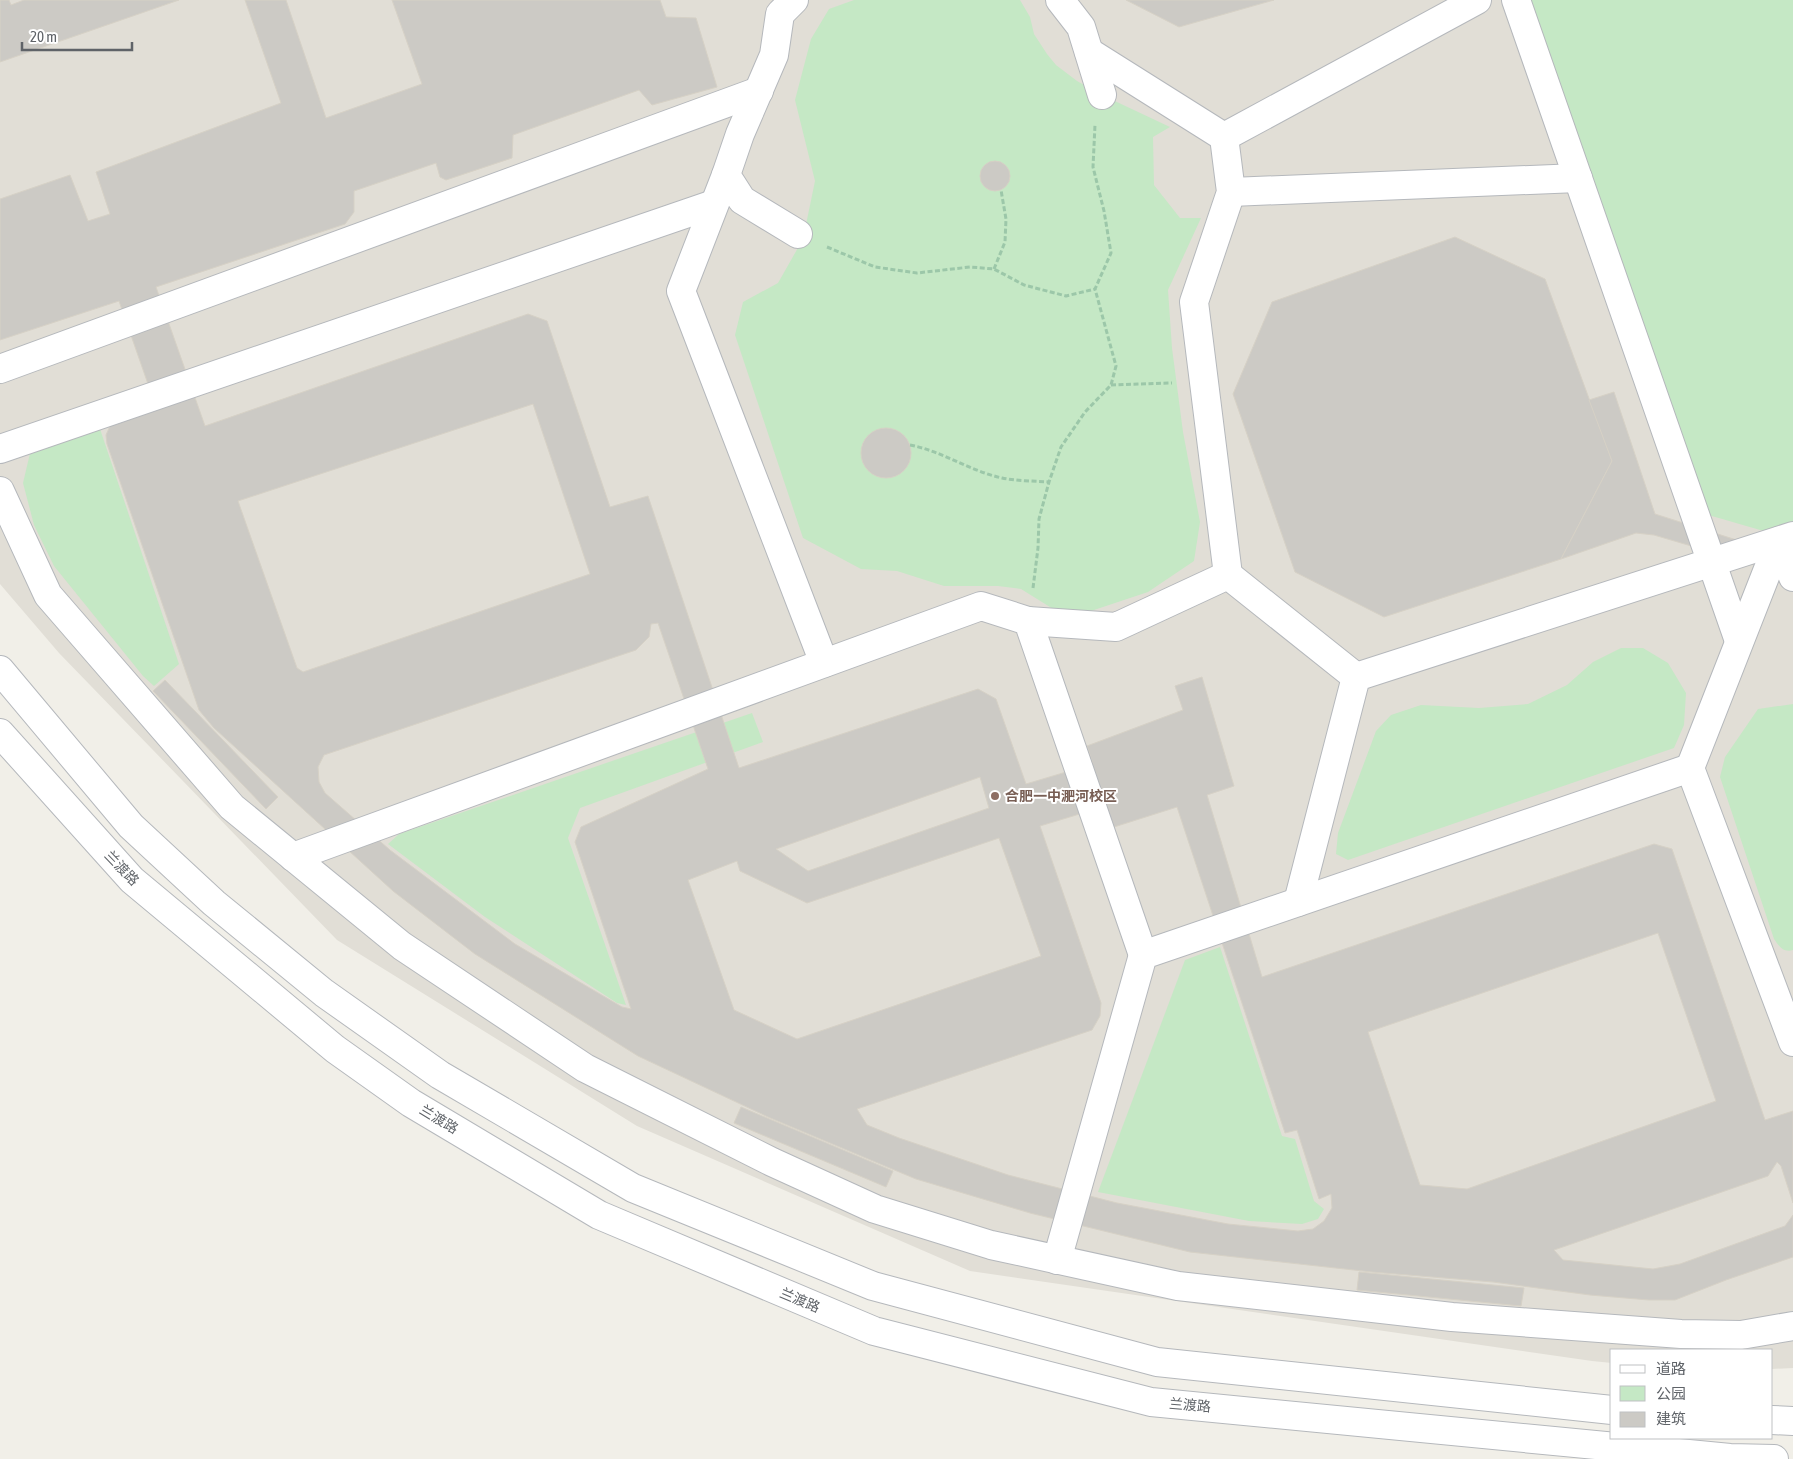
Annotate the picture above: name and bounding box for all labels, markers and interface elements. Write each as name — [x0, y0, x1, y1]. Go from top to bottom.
scale bar — [22, 20, 132, 52]
text: 20 m — [30, 28, 57, 45]
place label: 合肥一中淝河校区 — [1005, 788, 1117, 804]
marker: 合肥一中淝河校区 — [989, 790, 1001, 802]
street label: 兰渡路 — [102, 847, 142, 889]
street label: 兰渡路 — [417, 1101, 461, 1137]
street label: 兰渡路 — [778, 1284, 822, 1316]
legend — [1610, 1349, 1773, 1439]
text: 道路 — [1656, 1360, 1686, 1377]
text: 公园 — [1656, 1385, 1686, 1402]
street label: 兰渡路 — [1168, 1395, 1212, 1415]
text: 建筑 — [1656, 1410, 1686, 1427]

